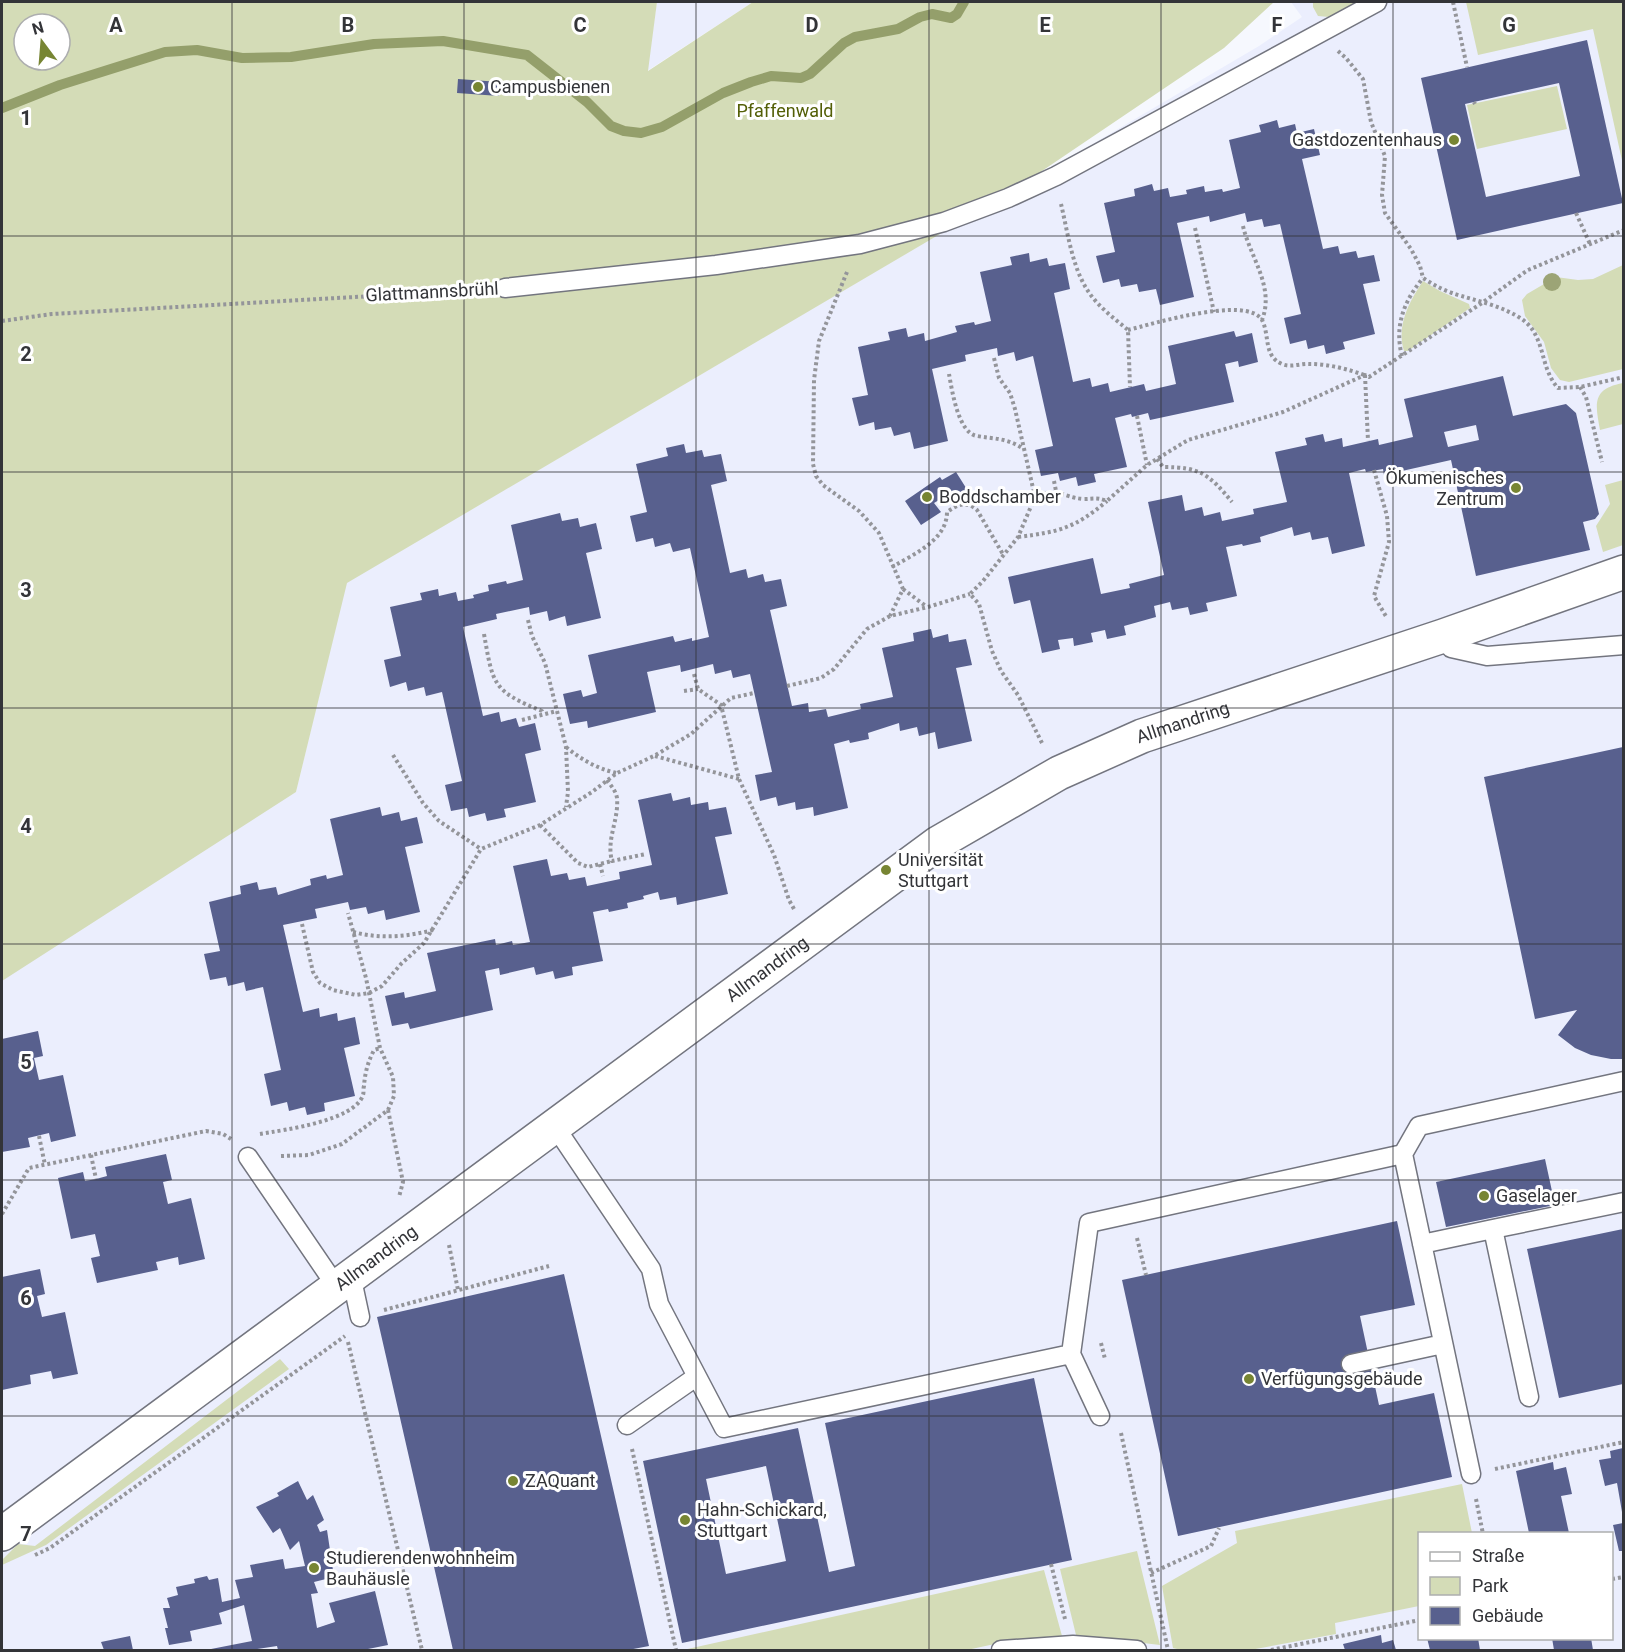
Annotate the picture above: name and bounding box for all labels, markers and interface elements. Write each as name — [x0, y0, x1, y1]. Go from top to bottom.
north arrow — [12, 12, 72, 72]
text: A — [109, 13, 123, 37]
text: B — [342, 13, 354, 37]
text: C — [573, 13, 587, 37]
text: D — [806, 13, 819, 37]
text: E — [1039, 13, 1051, 37]
text: F — [1272, 13, 1283, 37]
text: G — [1502, 13, 1516, 37]
text: N — [30, 17, 46, 39]
place label: Campusbienen — [490, 76, 610, 97]
marker: Campusbienen — [471, 80, 485, 94]
park label: Pfaffenwald — [736, 100, 834, 121]
text: 1 — [20, 106, 32, 130]
place label: Gastdozentenhaus — [1292, 129, 1442, 150]
marker: Gastdozentenhaus — [1447, 133, 1461, 147]
street label: Glattmannsbrühl — [365, 278, 499, 305]
text: 2 — [20, 342, 32, 366]
place label: Ökumenisches Zentrum — [1385, 467, 1504, 509]
marker: Ökumenisches Zentrum — [1509, 481, 1523, 495]
place label: Boddschamber — [939, 486, 1061, 507]
marker: Boddschamber — [920, 490, 934, 504]
text: 3 — [20, 578, 32, 602]
street label: Allmandring — [1133, 697, 1232, 747]
text: 4 — [20, 814, 32, 838]
place label: Universität Stuttgart — [898, 849, 984, 891]
marker: Universität Stuttgart — [879, 863, 893, 877]
street label: Allmandring — [722, 932, 812, 1006]
text: 5 — [20, 1050, 32, 1074]
place label: Gaselager — [1496, 1185, 1577, 1206]
marker: Gaselager — [1477, 1189, 1491, 1203]
street label: Allmandring — [331, 1220, 421, 1295]
text: 6 — [20, 1286, 32, 1310]
place label: Verfügungsgebäude — [1261, 1368, 1423, 1389]
marker: Verfügungsgebäude — [1242, 1372, 1256, 1386]
place label: ZAQuant — [525, 1470, 596, 1491]
marker: ZAQuant — [506, 1474, 520, 1488]
place label: Hahn-Schickard, Stuttgart — [697, 1499, 827, 1541]
marker: Hahn-Schickard, Stuttgart — [678, 1513, 692, 1527]
text: 7 — [20, 1522, 32, 1546]
legend — [1418, 1532, 1613, 1640]
text: Straße — [1472, 1545, 1524, 1566]
place label: Studierendenwohnheim Bauhäusle — [326, 1547, 515, 1589]
marker: Studierendenwohnheim Bauhäusle — [307, 1561, 321, 1575]
text: Park — [1472, 1575, 1509, 1596]
text: Gebäude — [1472, 1605, 1543, 1626]

